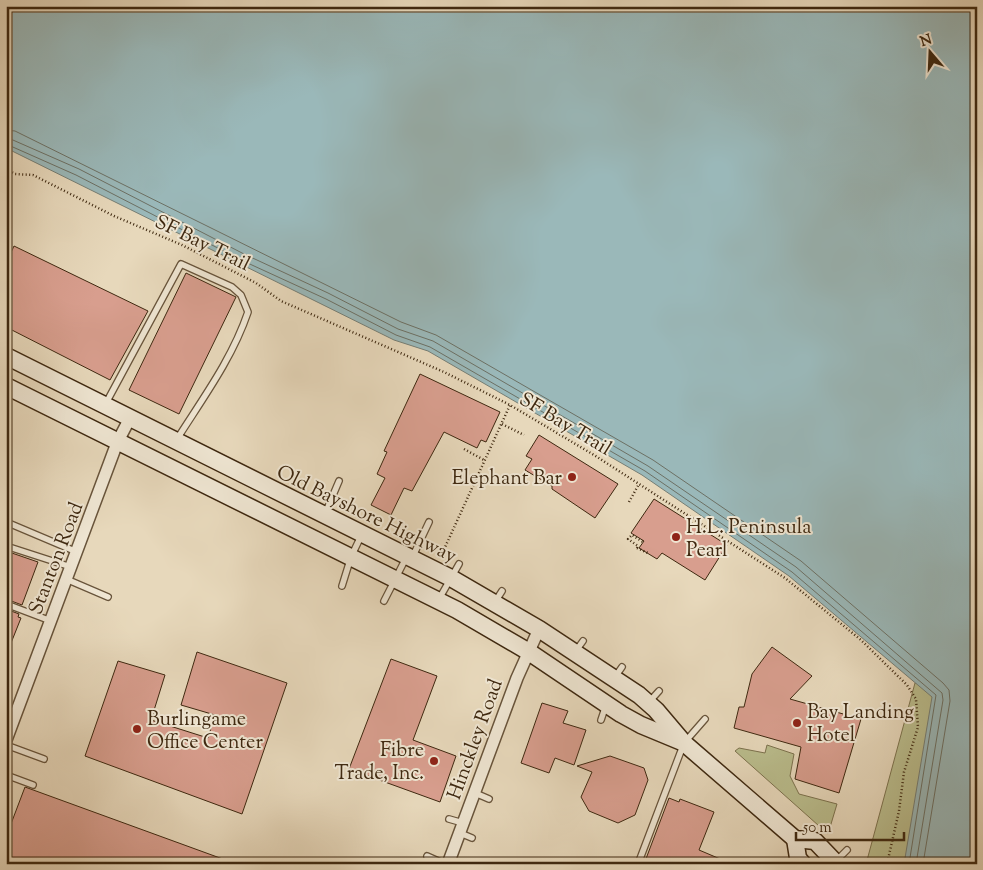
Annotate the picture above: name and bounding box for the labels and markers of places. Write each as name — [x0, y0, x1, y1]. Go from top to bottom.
place label: Elephant Bar — [452, 465, 562, 494]
marker: Elephant Bar — [566, 471, 578, 483]
place label: H.L. Peninsula Pearl — [686, 514, 811, 566]
marker: H.L. Peninsula Pearl — [670, 531, 682, 543]
place label: Bay Landing Hotel — [807, 699, 914, 751]
place label: Burlingame Office Center — [147, 706, 263, 758]
marker: Bay Landing Hotel — [791, 717, 803, 729]
marker: Burlingame Office Center — [131, 723, 143, 735]
place label: Fibre Trade, Inc. — [334, 737, 424, 789]
marker: Fibre Trade, Inc. — [428, 755, 440, 767]

